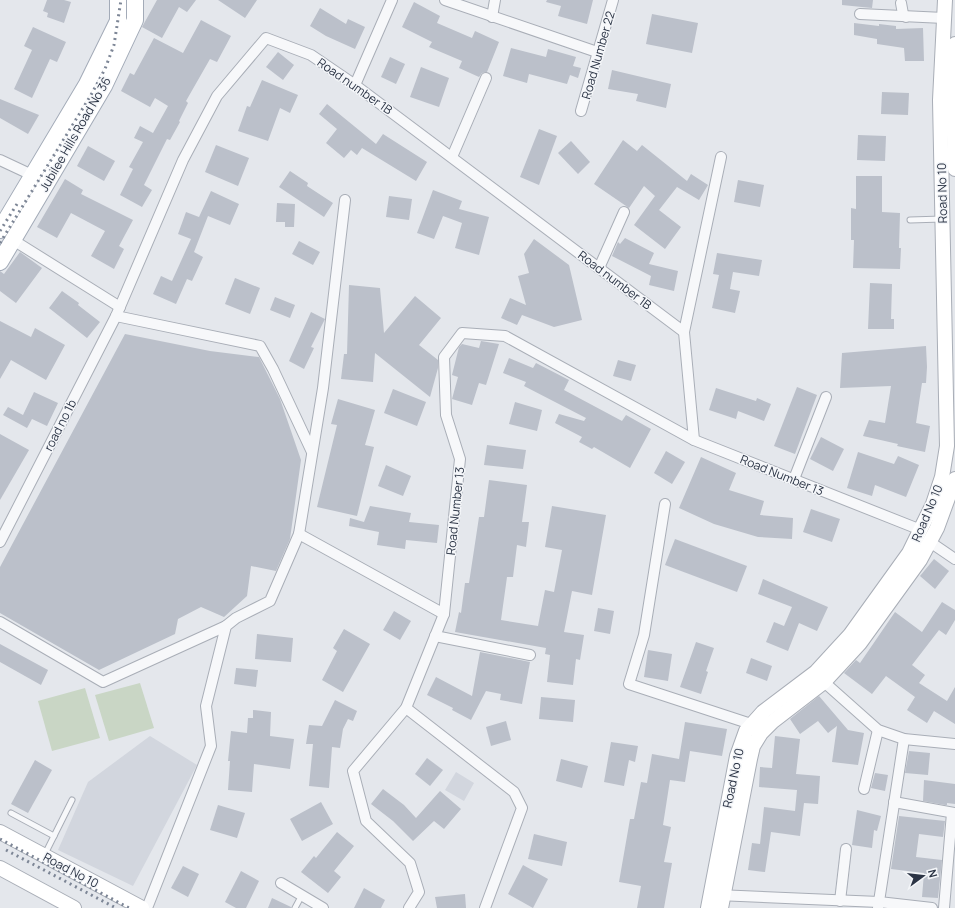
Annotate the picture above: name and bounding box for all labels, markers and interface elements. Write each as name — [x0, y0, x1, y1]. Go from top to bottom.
street label: Road Number 22 — [577, 9, 619, 101]
street label: Road number 1B — [314, 54, 396, 118]
street label: Jubilee Hills Road No 36 — [35, 74, 115, 194]
street label: Road No 10 — [933, 163, 951, 223]
street label: Road number 1B — [575, 247, 655, 313]
street label: road no 1b — [40, 396, 80, 454]
street label: Road Number 13 — [738, 451, 826, 499]
street label: Road Number 13 — [442, 466, 468, 556]
street label: Road No 10 — [907, 482, 947, 544]
street label: Road No 10 — [718, 747, 748, 809]
street label: Road No 10 — [40, 848, 102, 892]
north arrow — [903, 856, 943, 896]
text: N — [925, 868, 941, 879]

